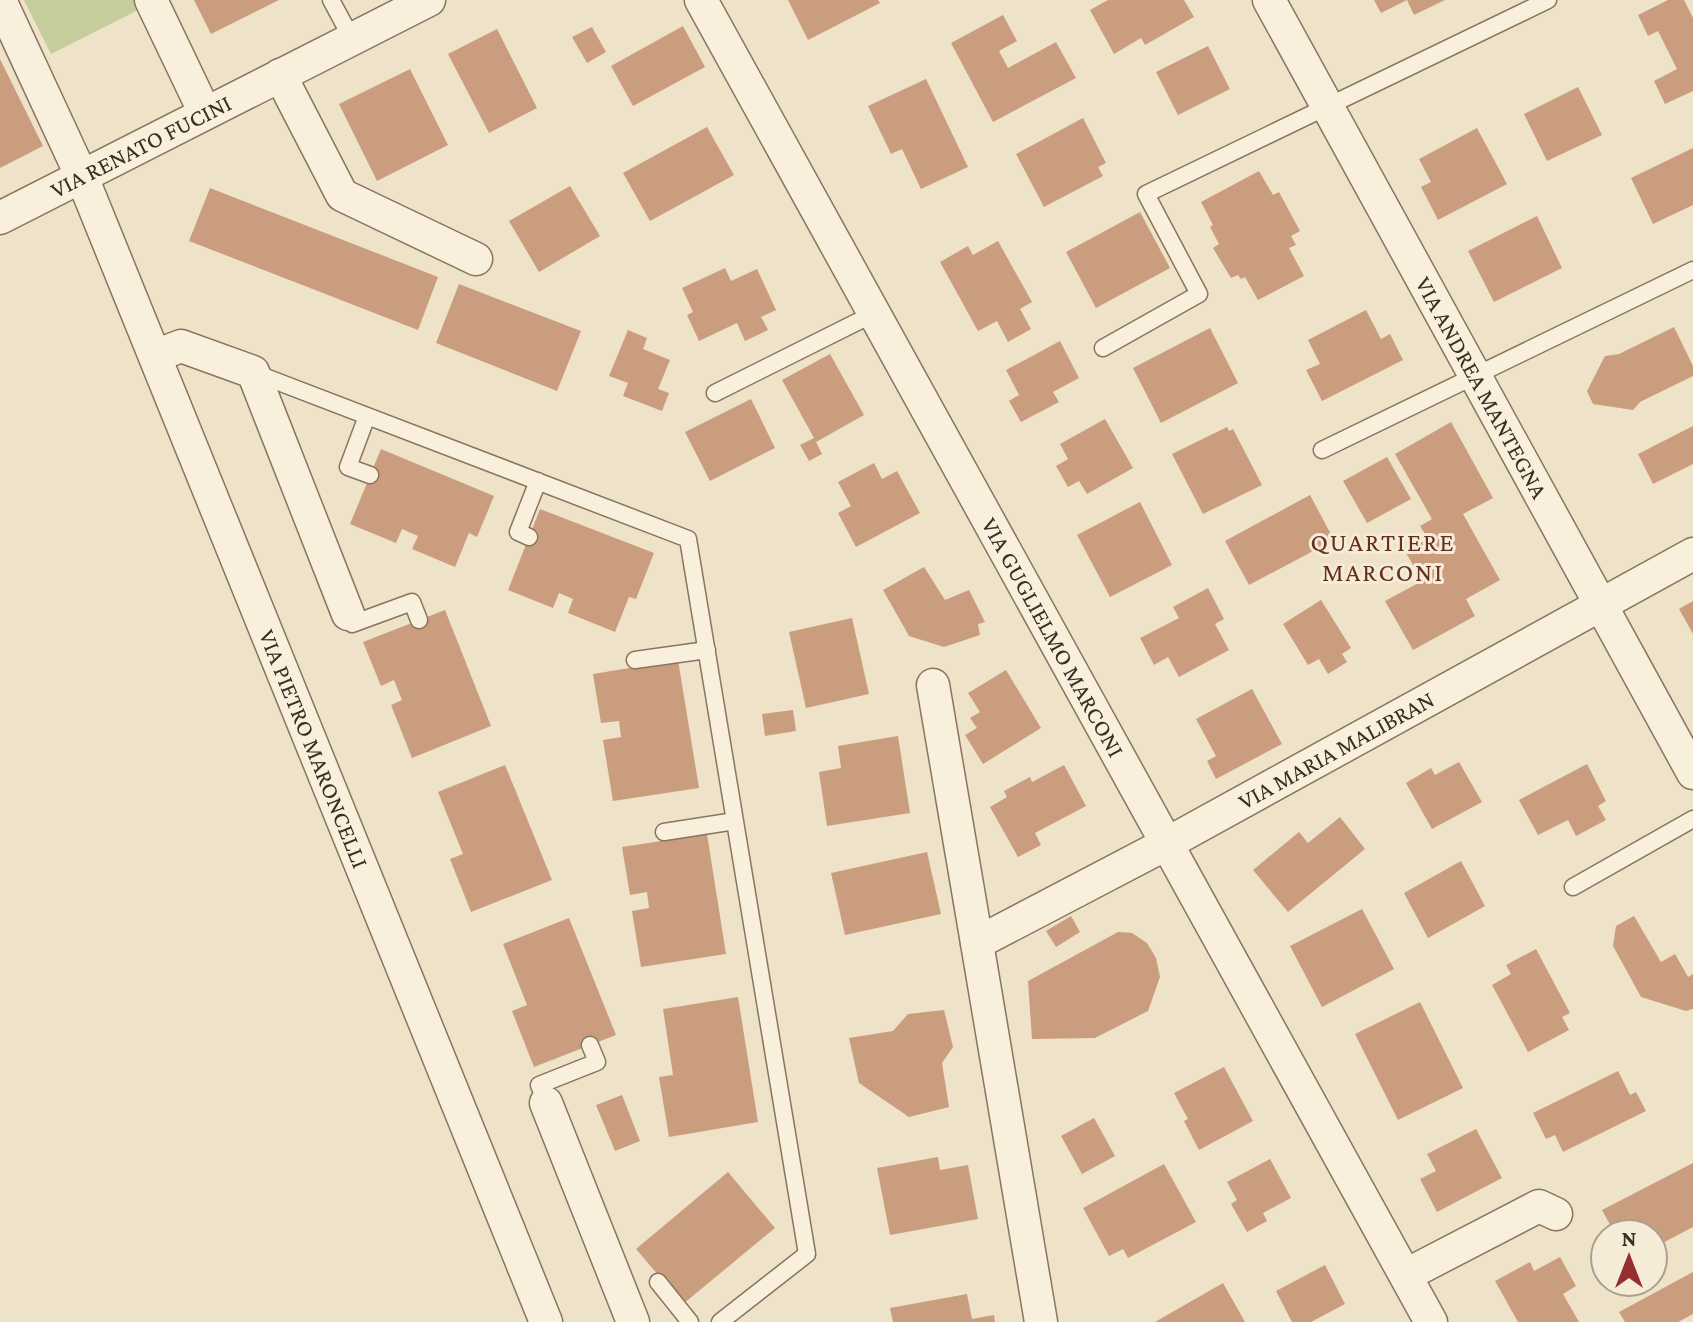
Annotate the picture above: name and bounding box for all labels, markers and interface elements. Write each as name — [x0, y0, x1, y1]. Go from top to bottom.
street label: VIA RENATO FUCINI — [46, 89, 236, 203]
street label: VIA ANDREA MANTEGNA — [1410, 272, 1554, 503]
street label: VIA GUGLIELMO MARCONI — [976, 513, 1130, 762]
district label: QUARTIERE MARCONI — [1310, 528, 1456, 587]
street label: VIA PIETRO MARONCELLI — [254, 625, 375, 872]
street label: VIA MARIA MALIBRAN — [1233, 685, 1439, 815]
north arrow — [1589, 1218, 1669, 1298]
text: N — [1622, 1226, 1637, 1251]

